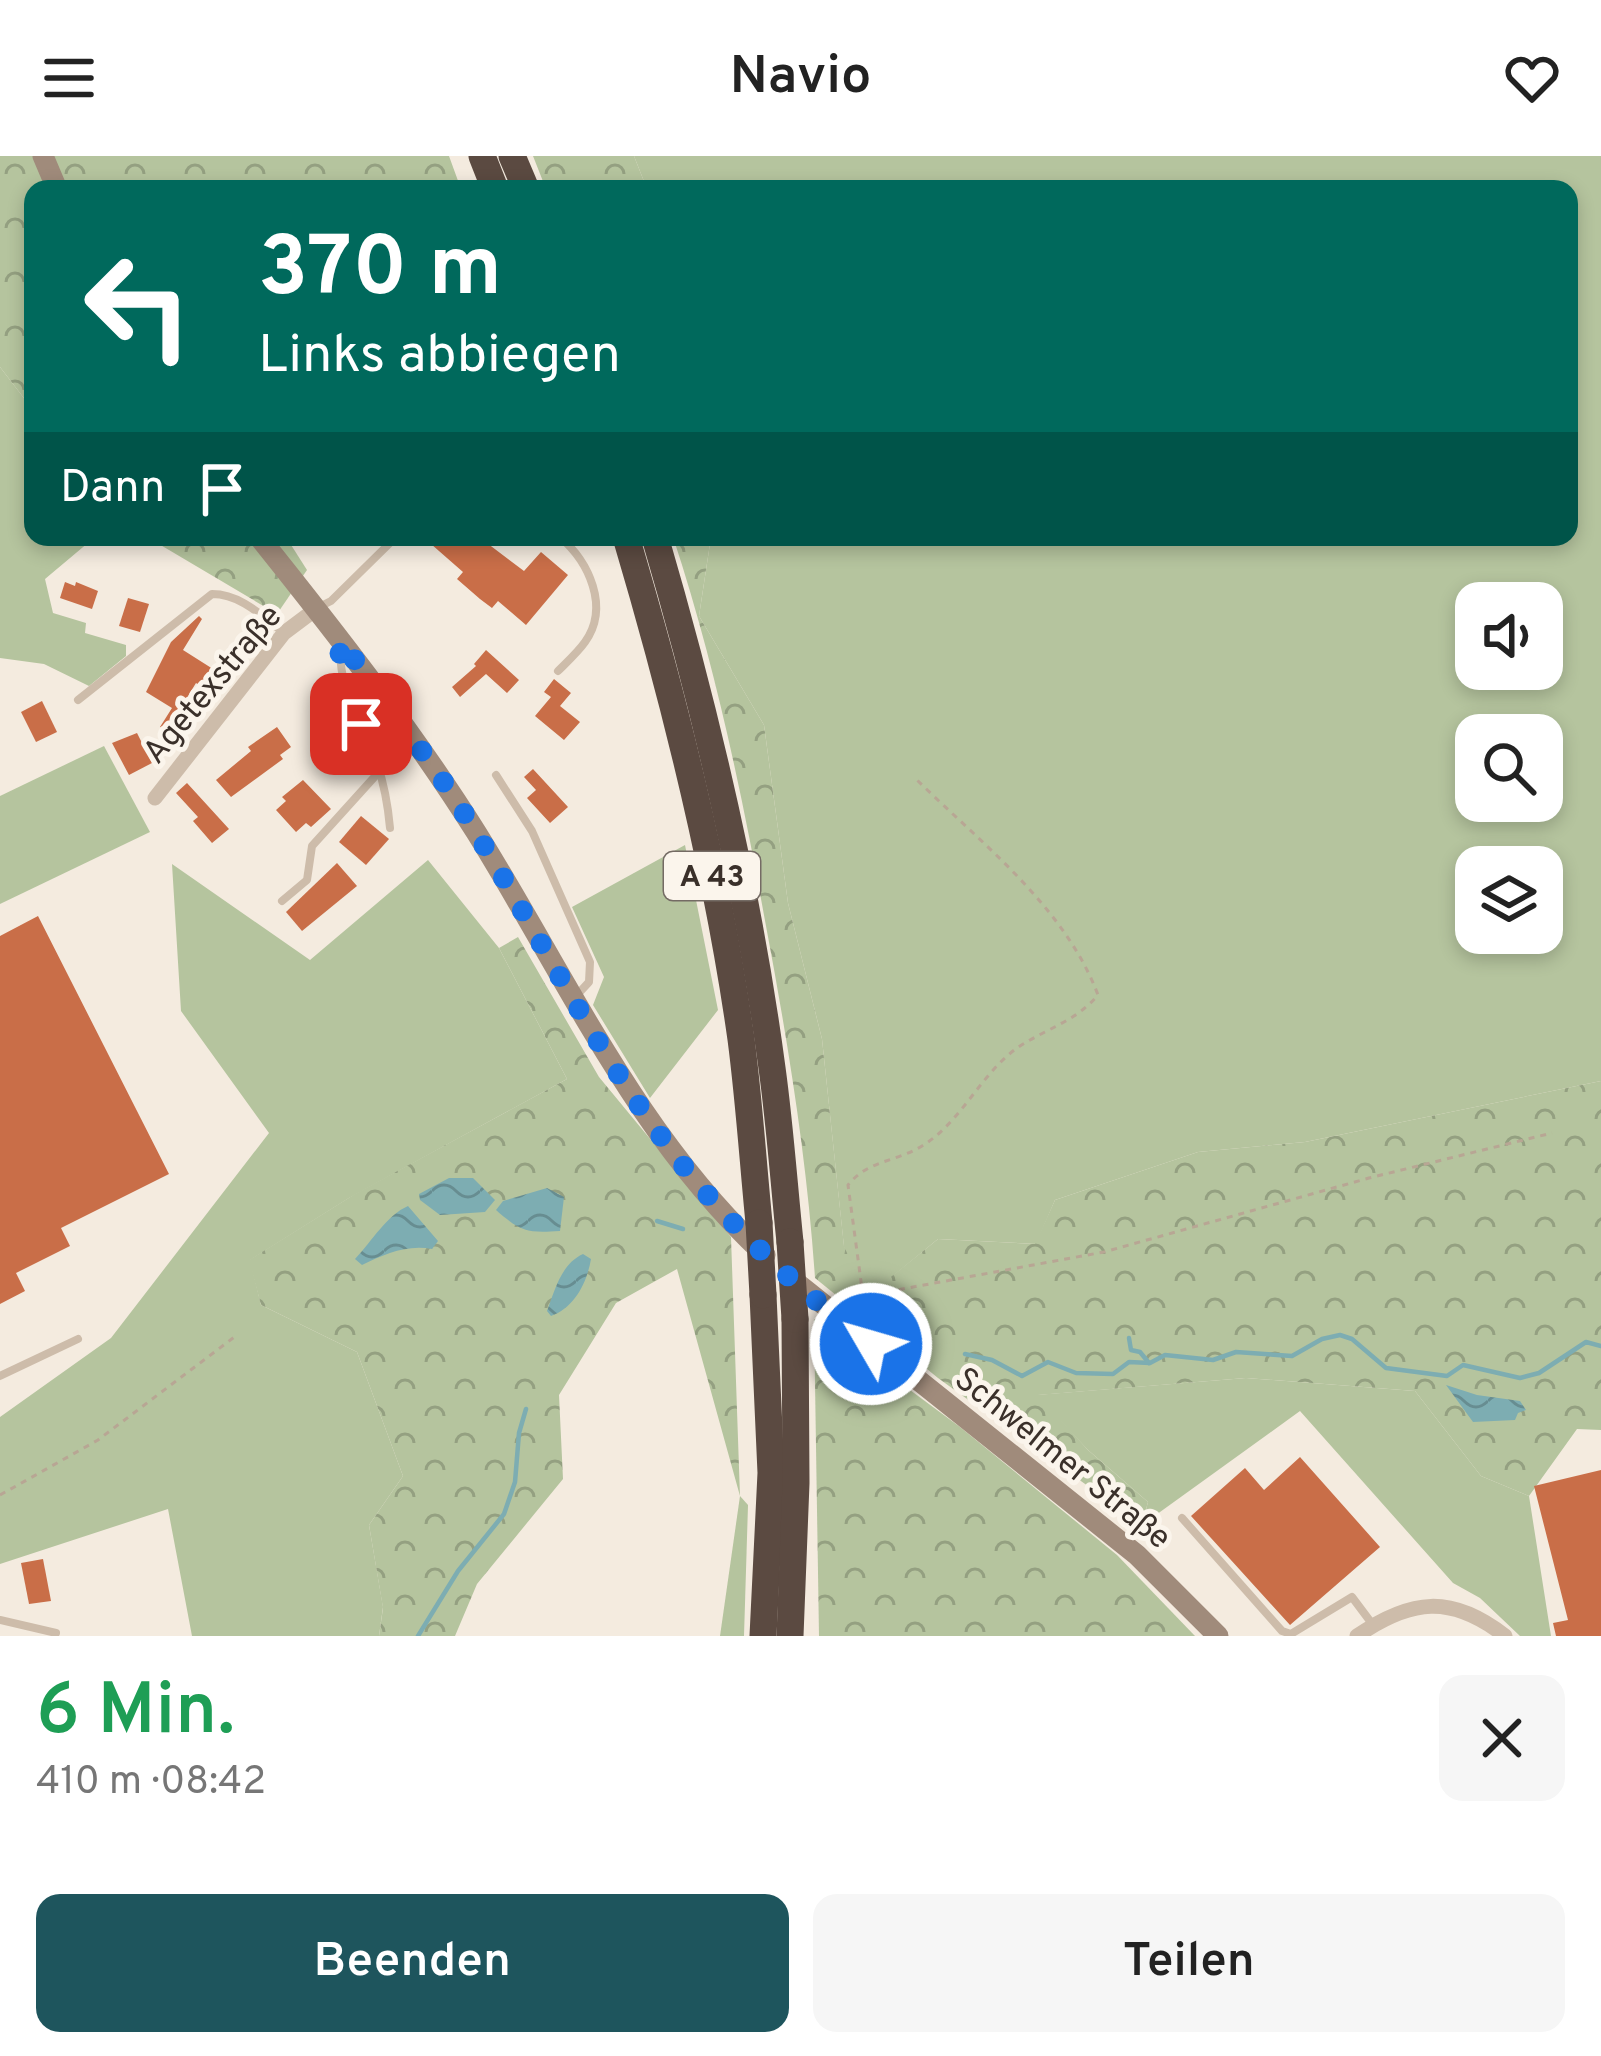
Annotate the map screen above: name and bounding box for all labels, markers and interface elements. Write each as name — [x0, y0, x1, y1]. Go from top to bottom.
text: Navio — [730, 44, 871, 113]
icon: menu — [36, 45, 102, 111]
icon: heart — [1499, 45, 1565, 111]
text: 370 m — [258, 219, 502, 325]
icon: left — [60, 228, 216, 384]
text: Links abbiegen — [258, 323, 621, 392]
icon: arrive — [189, 456, 255, 522]
text: Dann — [60, 461, 165, 518]
map controls — [1455, 582, 1563, 954]
button: sound — [1455, 582, 1563, 690]
street label: Agetexstraße — [135, 597, 293, 774]
pin — [310, 673, 412, 775]
icon: arrive — [328, 691, 394, 757]
button: search — [1455, 714, 1563, 822]
button: layers — [1455, 846, 1563, 954]
road number: A 43 — [664, 852, 760, 900]
position arrow — [808, 1281, 934, 1407]
street label: Schwelmer Straße — [945, 1360, 1178, 1560]
text: 6 Min. — [36, 1668, 235, 1760]
button: close — [1439, 1675, 1565, 1801]
text: 410 m · 08:42 — [36, 1759, 266, 1808]
button: Beenden — [36, 1894, 789, 2032]
button: Teilen — [813, 1894, 1565, 2032]

